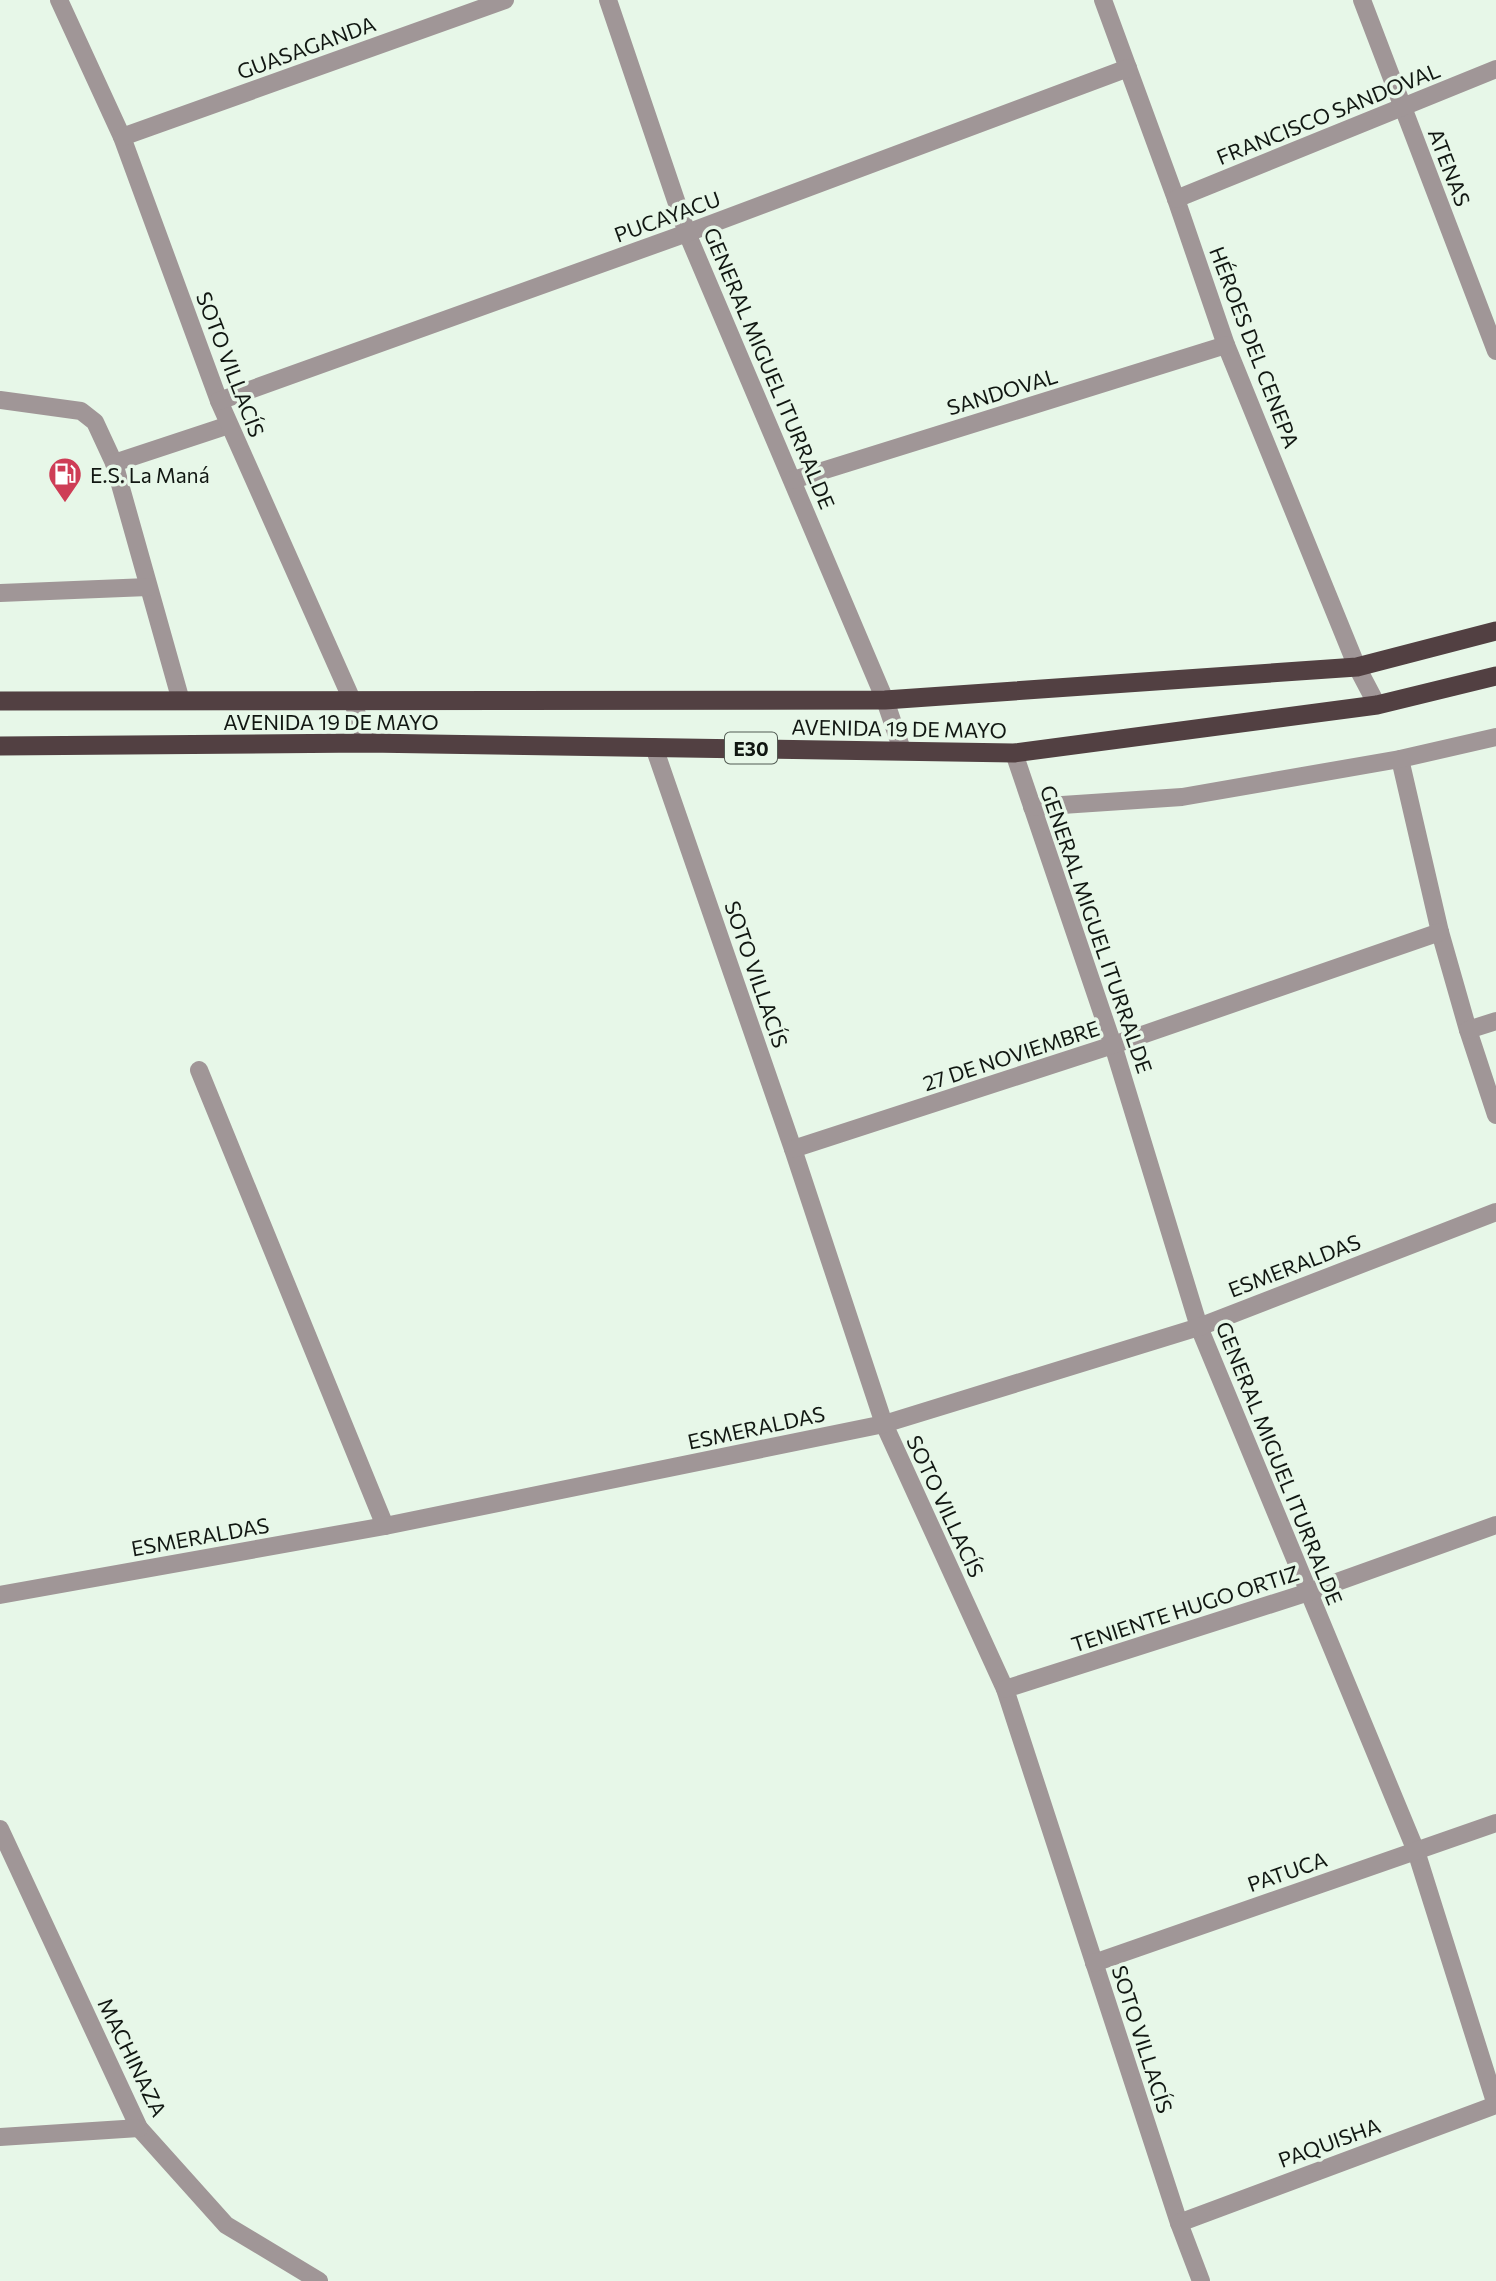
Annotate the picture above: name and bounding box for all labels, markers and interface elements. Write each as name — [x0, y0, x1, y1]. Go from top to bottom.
street label: GUASAGANDA — [233, 10, 379, 84]
street label: FRANCISCO SANDOVAL — [1213, 57, 1443, 169]
street label: ATENAS — [1424, 125, 1476, 209]
street label: PUCAYACU — [611, 185, 723, 247]
street label: GENERAL MIGUEL ITURRALDE — [699, 224, 841, 512]
street label: HÉROES DEL CENEPA — [1205, 243, 1305, 451]
street label: SOTO VILLACÍS — [192, 288, 270, 440]
street label: SANDOVAL — [944, 362, 1060, 420]
fuel station icon: E.S. La Maná — [46, 455, 84, 504]
place label: E.S. La Maná — [90, 462, 210, 487]
street label: AVENIDA 19 DE MAYO — [223, 709, 439, 734]
street label: AVENIDA 19 DE MAYO — [791, 714, 1007, 742]
road number: E30 — [725, 733, 777, 764]
street label: GENERAL MIGUEL ITURRALDE — [1036, 782, 1158, 1076]
street label: SOTO VILLACÍS — [720, 897, 794, 1051]
street label: 27 DE NOVIEMBRE — [920, 1015, 1102, 1095]
street label: ESMERALDAS — [1224, 1228, 1364, 1302]
street label: GENERAL MIGUEL ITURRALDE — [1212, 1318, 1348, 1608]
street label: ESMERALDAS — [685, 1400, 827, 1454]
street label: SOTO VILLACÍS — [902, 1431, 990, 1581]
street label: ESMERALDAS — [129, 1512, 271, 1560]
street label: TENIENTE HUGO ORTIZ — [1068, 1559, 1302, 1657]
street label: PATUCA — [1244, 1846, 1330, 1896]
street label: SOTO VILLACÍS — [1107, 1962, 1179, 2116]
street label: MACHINAZA — [94, 1994, 172, 2120]
street label: PAQUISHA — [1275, 2112, 1383, 2172]

